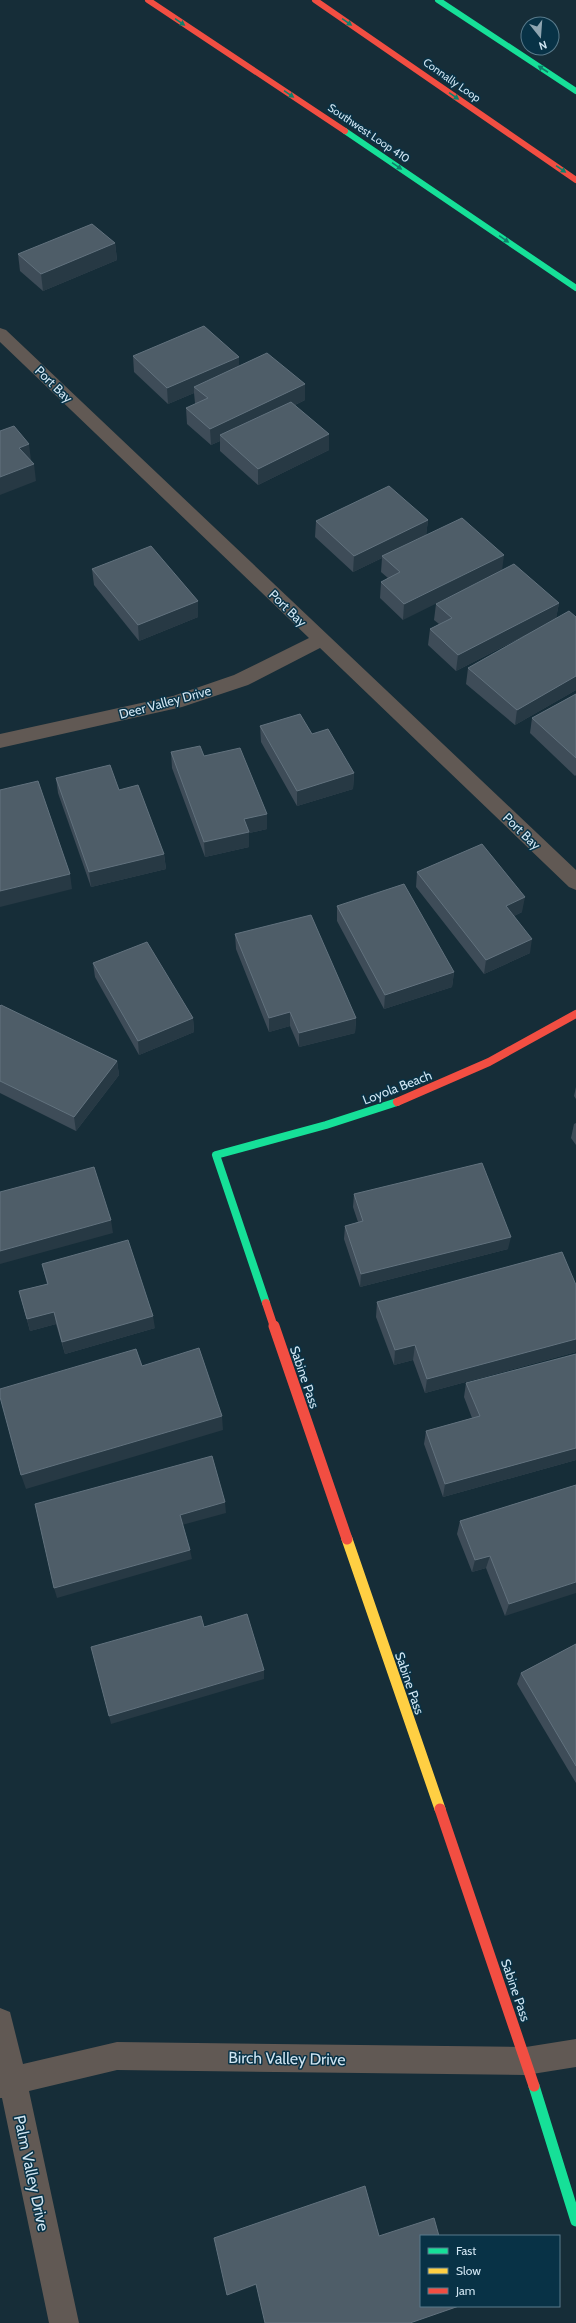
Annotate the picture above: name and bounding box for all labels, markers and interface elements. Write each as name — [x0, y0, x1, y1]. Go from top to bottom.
north arrow — [520, 16, 560, 56]
one-way arrow — [174, 18, 186, 25]
one-way arrow — [342, 18, 352, 26]
text: N — [537, 38, 549, 53]
street label: Connally Loop — [421, 55, 483, 105]
one-way arrow — [538, 66, 549, 73]
one-way arrow — [283, 90, 294, 97]
one-way arrow — [449, 92, 459, 100]
street label: Southwest Loop 410 — [325, 100, 413, 166]
one-way arrow — [391, 162, 403, 169]
one-way arrow — [556, 165, 566, 173]
one-way arrow — [499, 235, 510, 243]
street label: Port Bay — [32, 362, 76, 406]
street label: Port Bay — [266, 586, 310, 630]
street label: Deer Valley Drive — [117, 682, 213, 722]
street label: Port Bay — [500, 809, 544, 853]
street label: Loyola Beach — [360, 1066, 434, 1108]
street label: Sabine Pass — [287, 1344, 323, 1411]
street label: Sabine Pass — [392, 1650, 428, 1717]
street label: Sabine Pass — [498, 1957, 534, 2024]
street label: Birch Valley Drive — [228, 2048, 346, 2069]
street label: Palm Valley Drive — [10, 2113, 53, 2233]
legend — [420, 2235, 560, 2307]
text: Fast — [456, 2243, 476, 2258]
text: Slow — [456, 2263, 481, 2278]
text: Jam — [455, 2283, 475, 2298]

